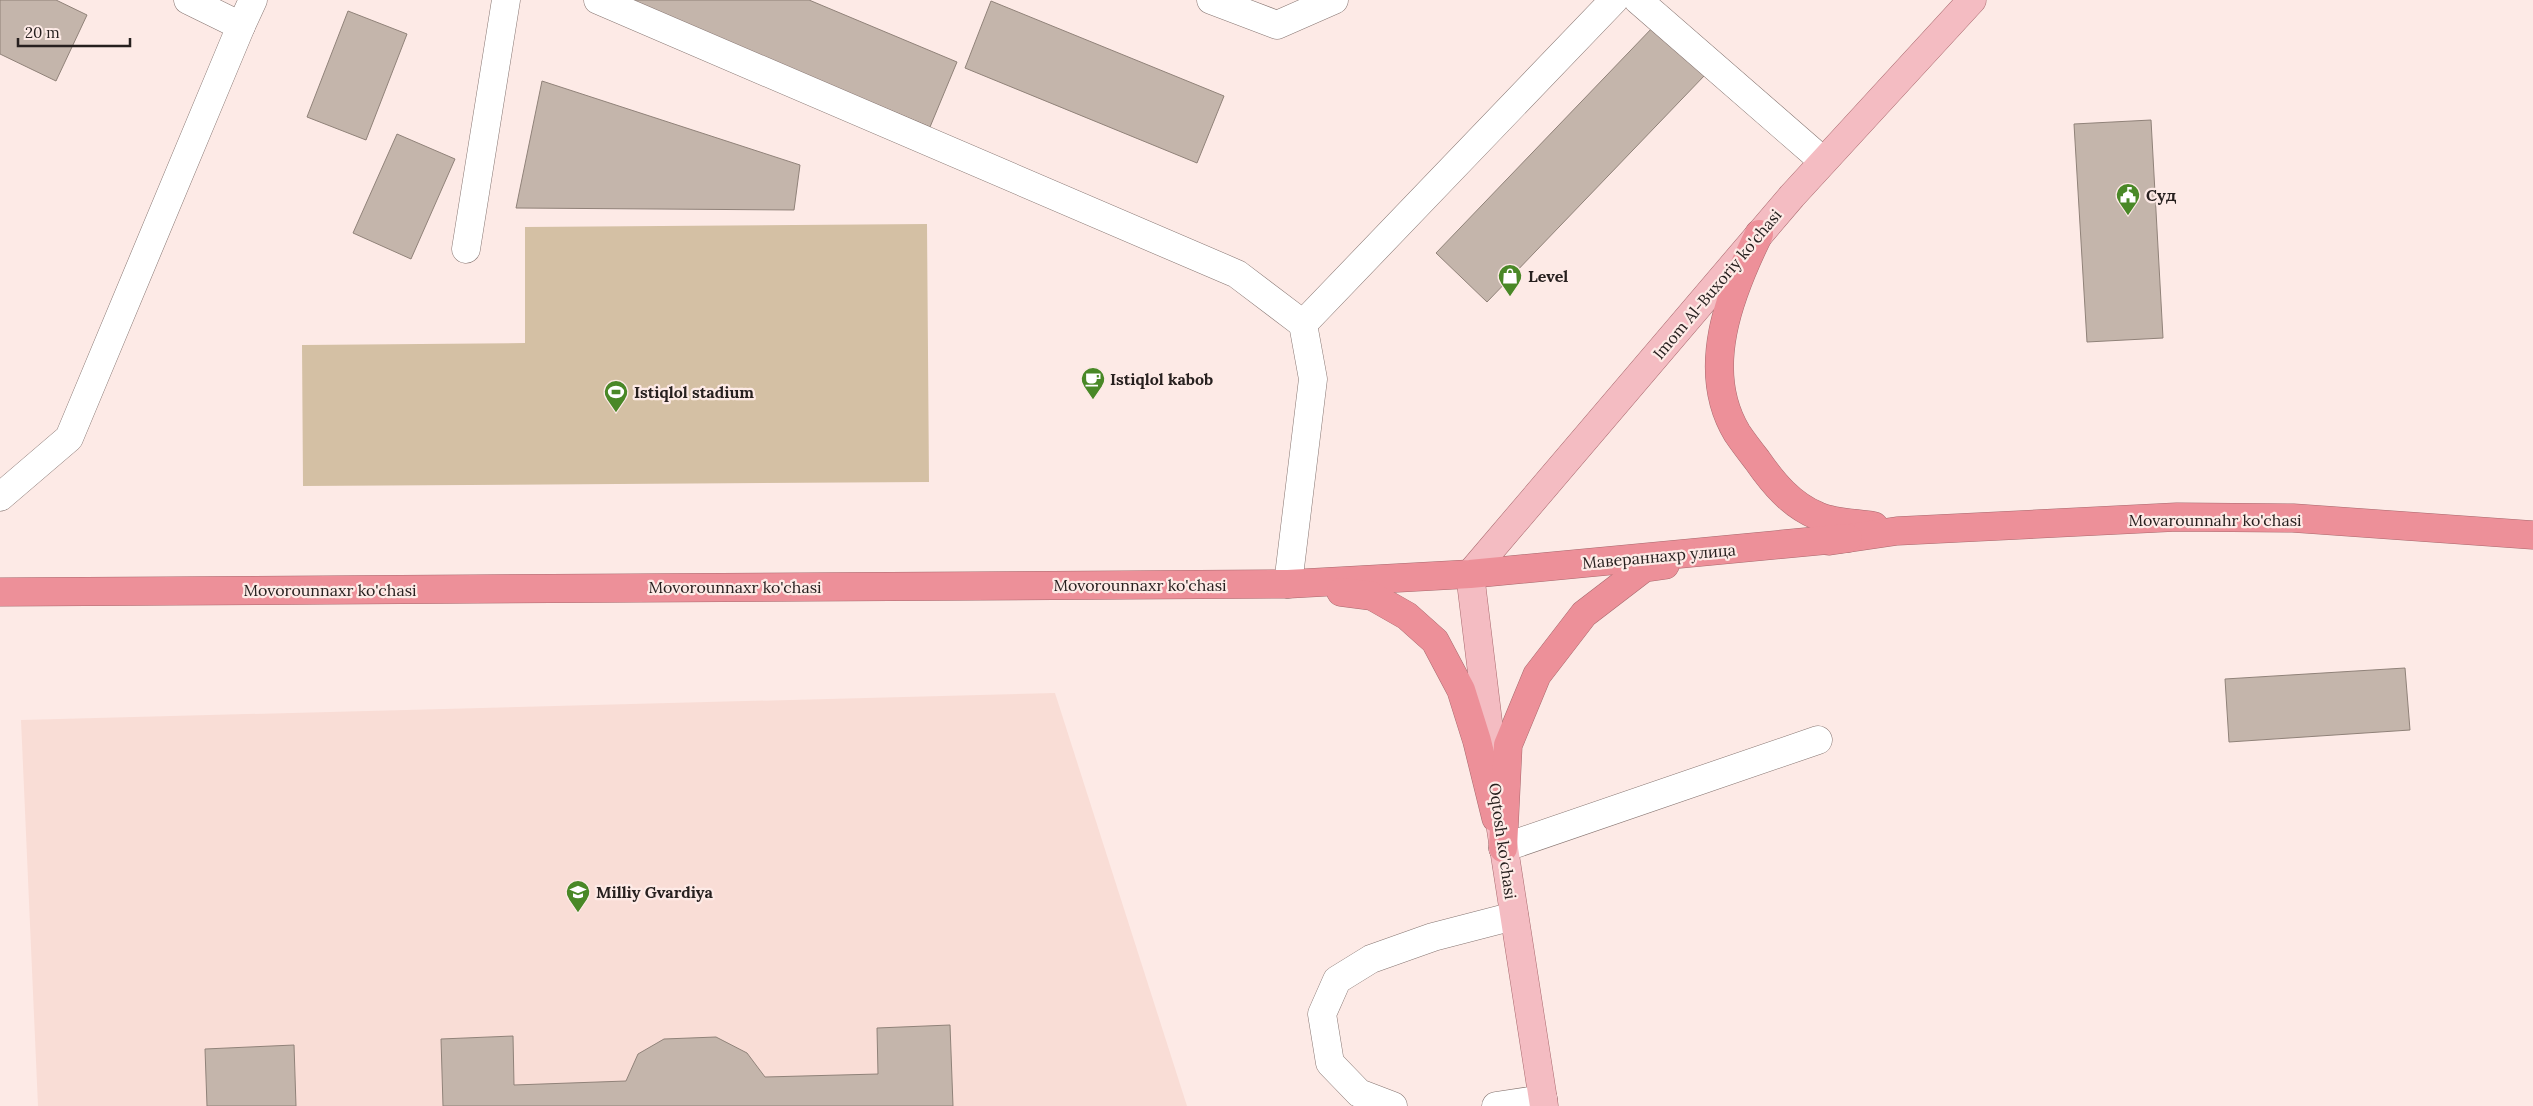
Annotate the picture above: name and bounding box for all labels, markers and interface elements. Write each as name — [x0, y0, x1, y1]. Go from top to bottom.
scale bar — [18, 15, 130, 47]
text: 20 m — [25, 23, 60, 42]
public building icon: Суд — [2115, 182, 2141, 216]
place label: Суд — [2146, 185, 2177, 205]
street label: Imom Al-Buxoriy ko'chasi — [1648, 205, 1786, 363]
shop icon: Level — [1497, 263, 1523, 297]
place label: Level — [1528, 266, 1568, 286]
cafe icon: Istiqlol kabob — [1080, 366, 1106, 400]
place label: Istiqlol kabob — [1110, 369, 1213, 389]
sports icon: Istiqlol stadium — [603, 379, 629, 413]
place label: Istiqlol stadium — [634, 382, 754, 402]
street label: Movarounnahr ko'chasi — [2128, 510, 2302, 530]
street label: Мавераннахр улица — [1581, 539, 1737, 573]
street label: Movorounnaxr ko'chasi — [1053, 575, 1227, 595]
street label: Movorounnaxr ko'chasi — [648, 577, 822, 597]
street label: Movorounnaxr ko'chasi — [243, 580, 417, 600]
street label: Oqtosh ko'chasi — [1485, 781, 1521, 901]
school or university icon: Milliy Gvardiya — [565, 879, 591, 913]
place label: Milliy Gvardiya — [596, 882, 714, 902]

